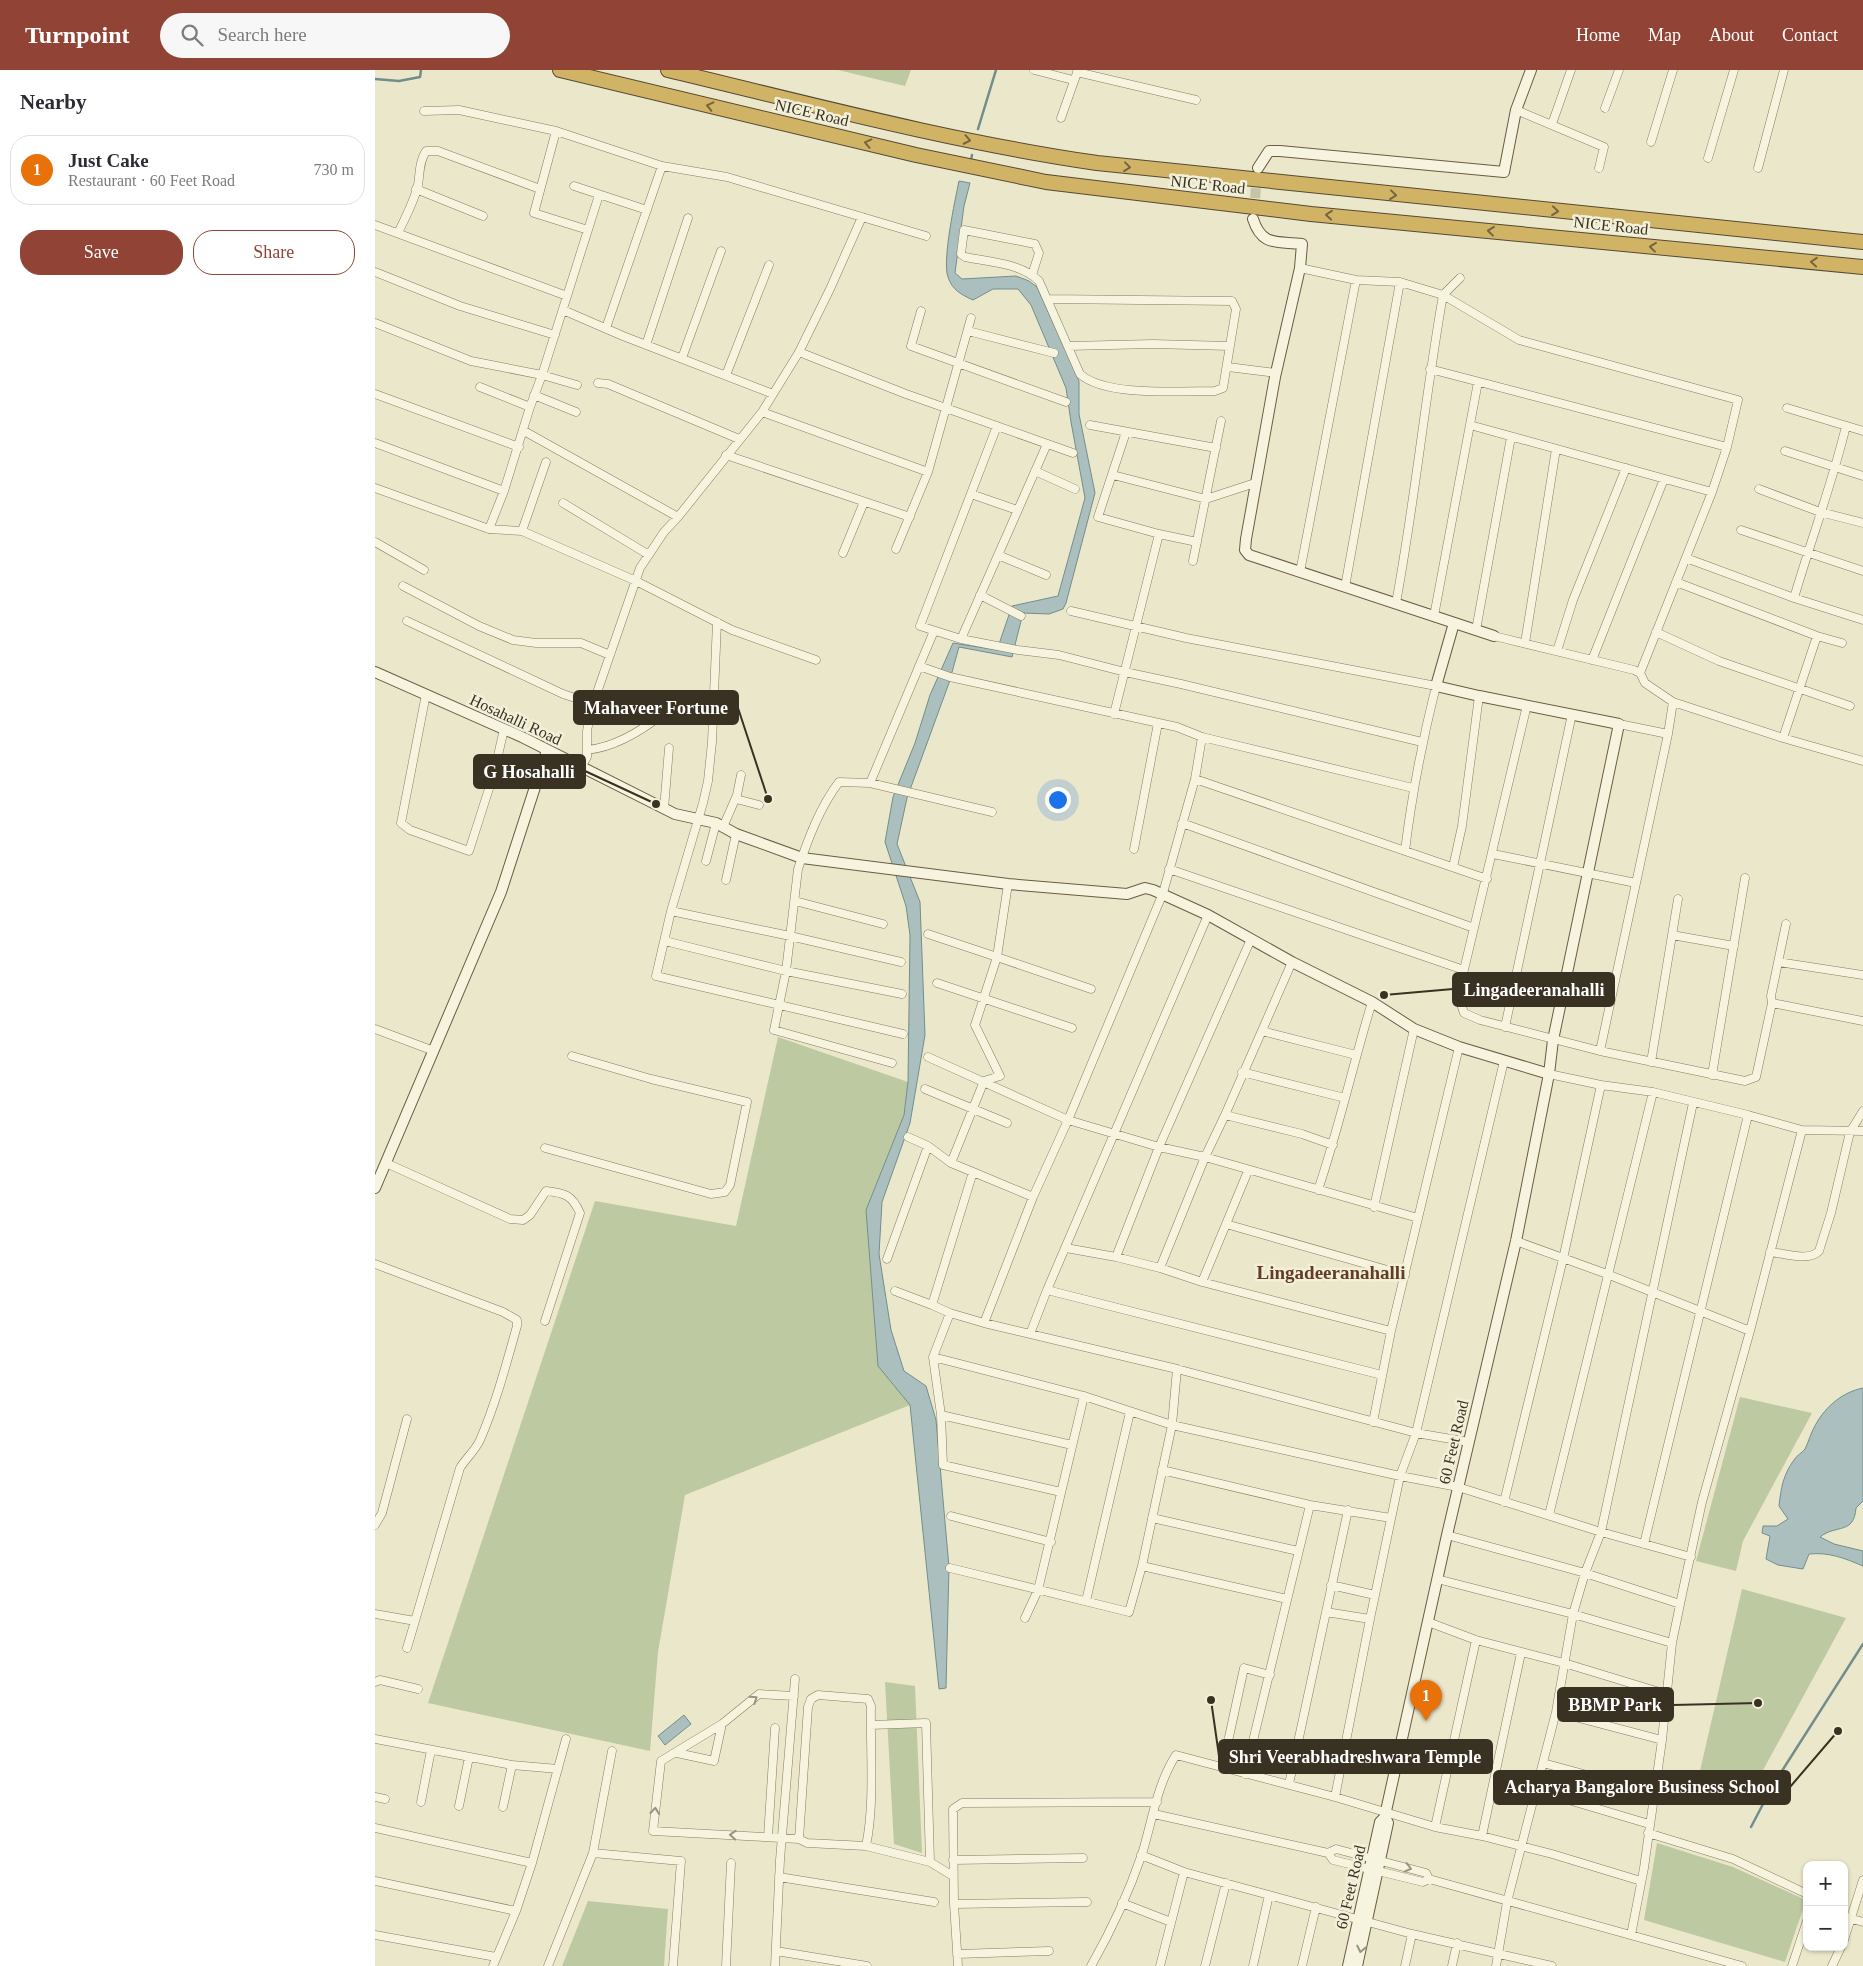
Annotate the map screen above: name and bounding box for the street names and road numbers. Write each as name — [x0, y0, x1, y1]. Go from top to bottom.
street label: NICE Road — [773, 96, 850, 129]
street label: NICE Road — [1170, 172, 1246, 197]
street label: NICE Road — [1573, 213, 1649, 238]
street label: Hosahalli Road — [467, 691, 564, 748]
street label: 60 Feet Road — [1436, 1399, 1471, 1486]
street label: 60 Feet Road — [1333, 1844, 1368, 1931]

